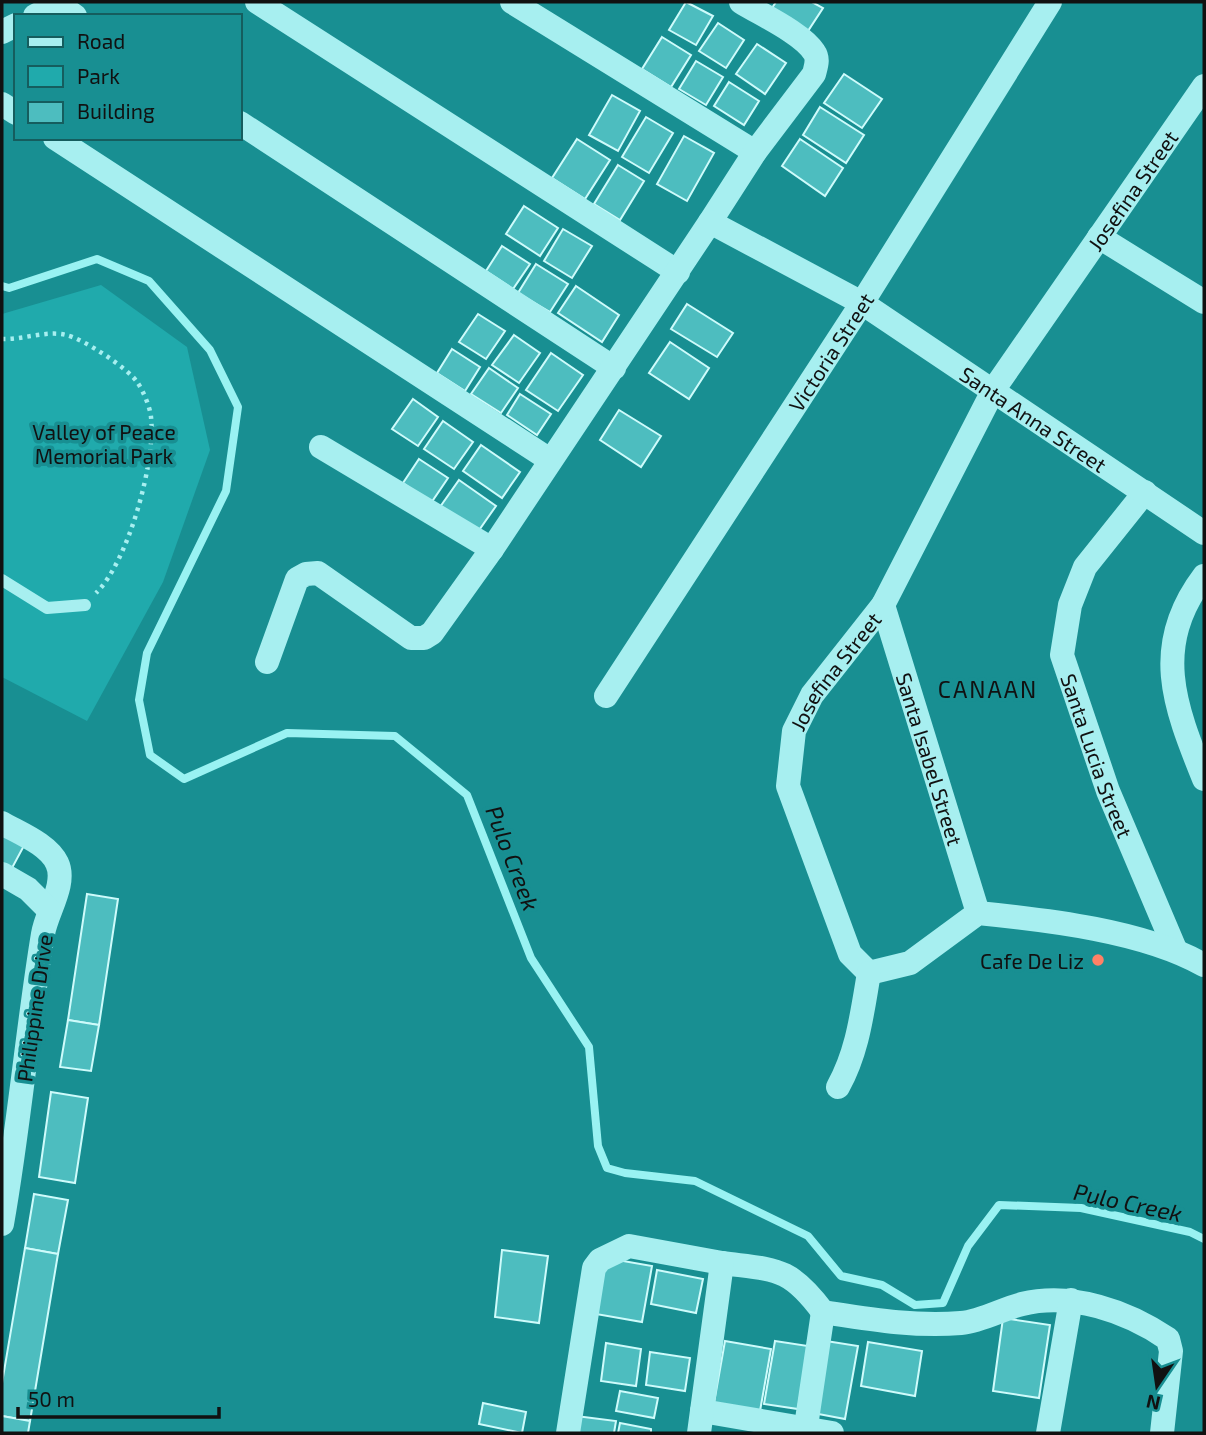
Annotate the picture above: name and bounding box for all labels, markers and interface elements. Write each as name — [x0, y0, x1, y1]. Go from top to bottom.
legend — [14, 14, 242, 140]
text: Road — [77, 28, 125, 53]
text: Park — [77, 63, 120, 88]
text: Building — [77, 98, 155, 123]
street label: Josefina Street — [1082, 125, 1182, 255]
street label: Victoria Street — [783, 288, 878, 416]
street label: Santa Anna Street — [956, 360, 1112, 477]
park label: Valley of Peace Memorial Park — [32, 419, 176, 468]
street label: Josefina Street — [784, 607, 885, 734]
street label: Santa Isabel Street — [892, 669, 969, 848]
street label: Santa Lucia Street — [1057, 670, 1139, 841]
district label: CANAAN — [938, 675, 1038, 703]
water label: Pulo Creek — [480, 802, 546, 914]
street label: Philippine Drive — [11, 933, 57, 1083]
place label: Cafe De Liz — [980, 948, 1084, 973]
marker: Cafe De Liz — [1090, 952, 1106, 968]
water label: Pulo Creek — [1071, 1177, 1185, 1227]
north arrow — [1122, 1351, 1192, 1421]
scale bar — [18, 1376, 219, 1420]
text: 50 m — [28, 1386, 75, 1411]
text: N — [1144, 1390, 1162, 1416]

